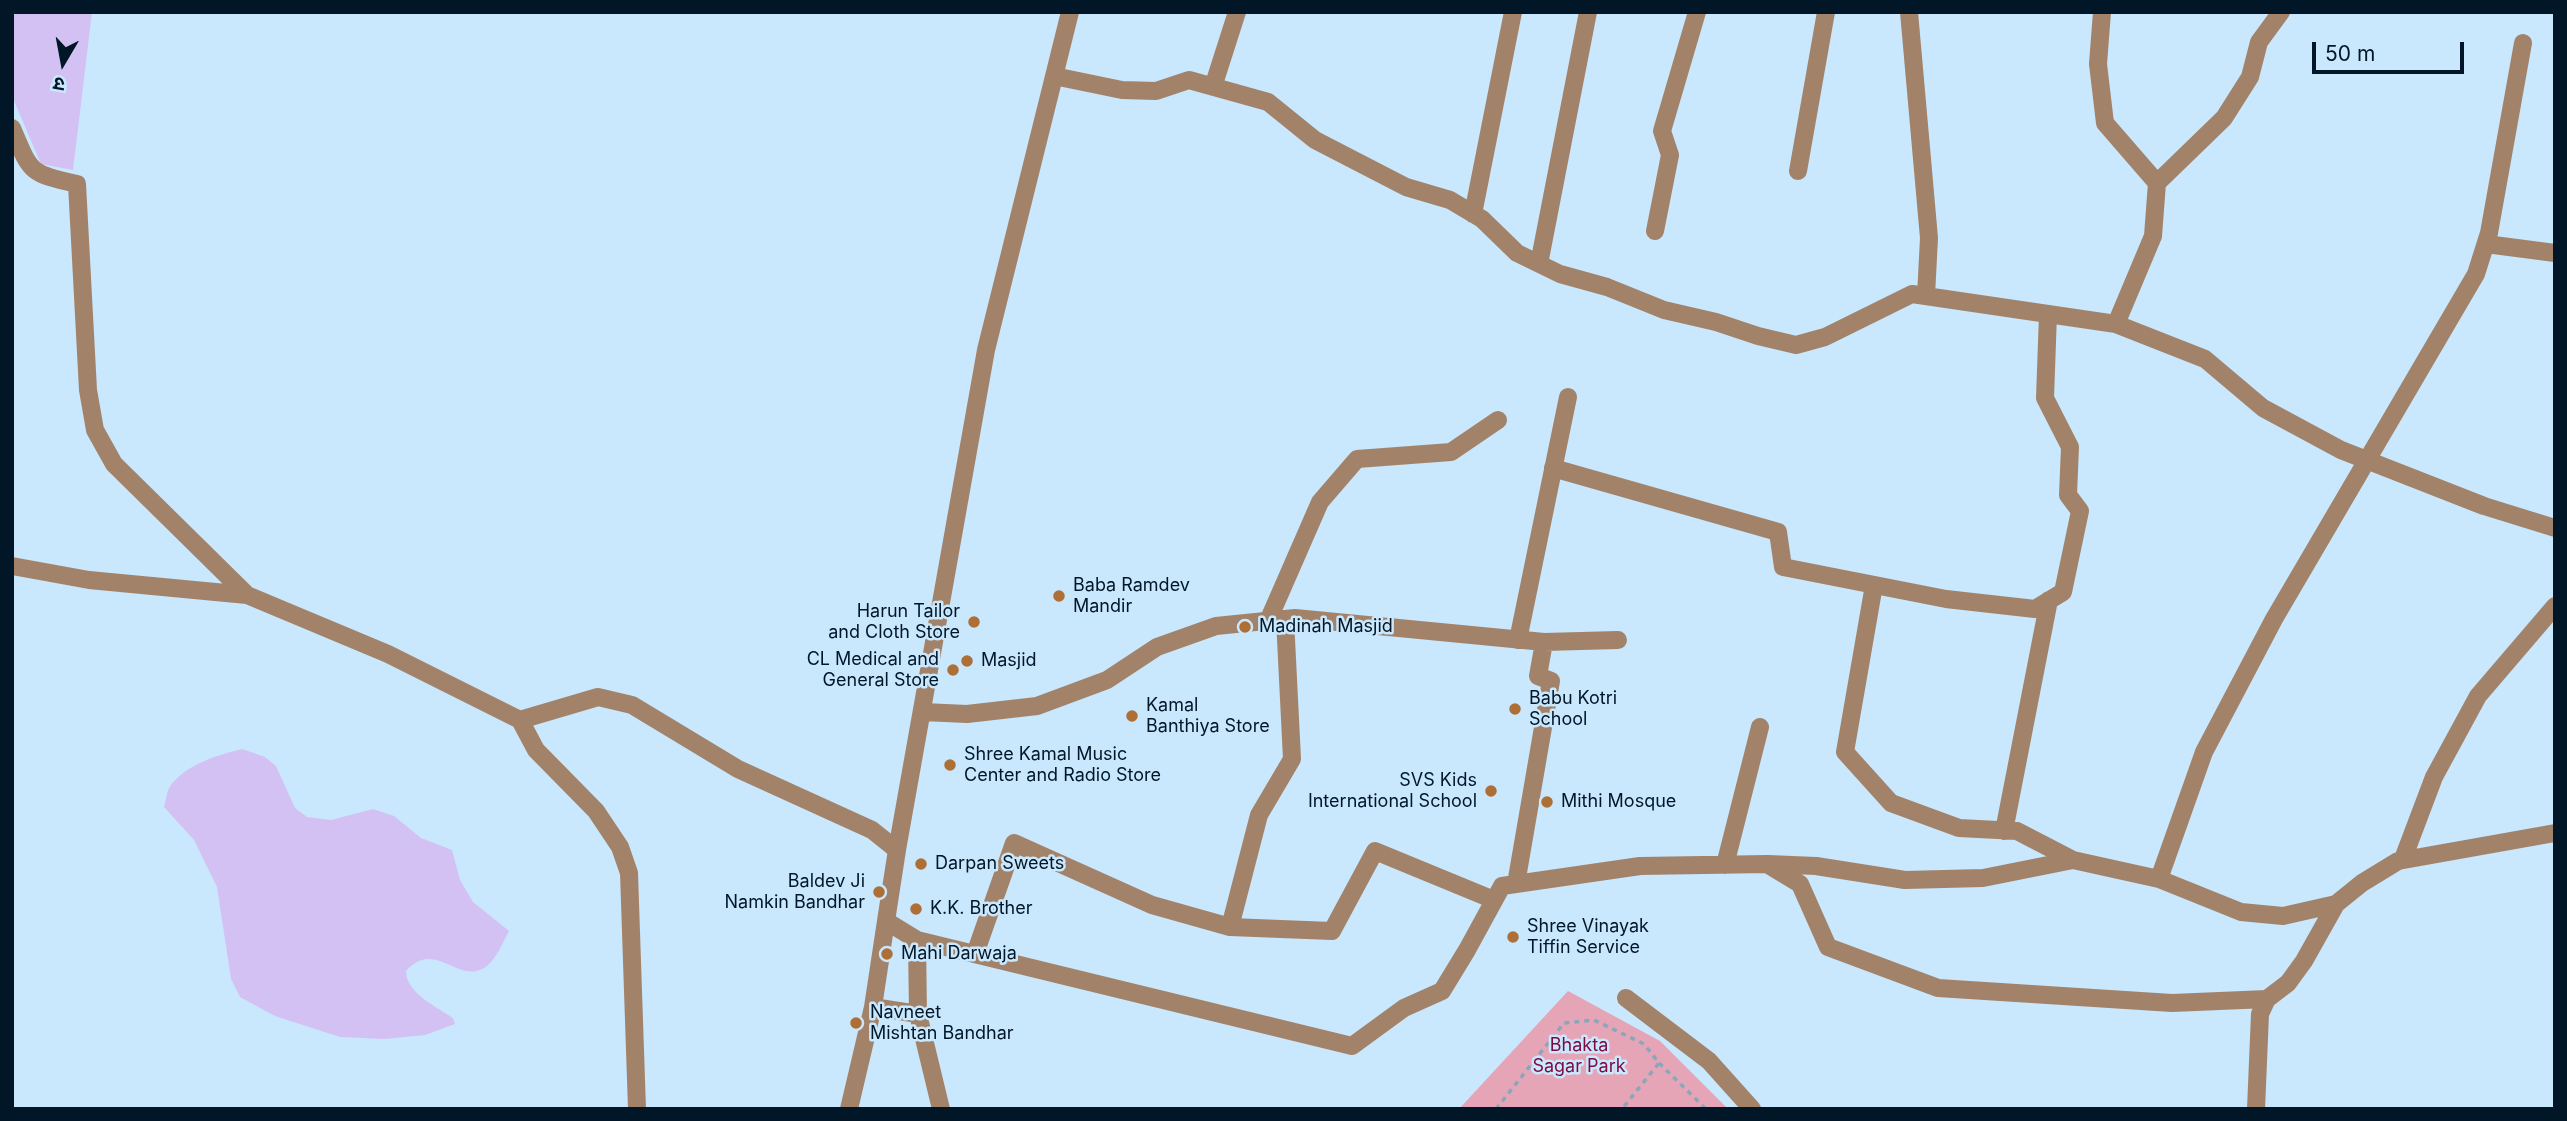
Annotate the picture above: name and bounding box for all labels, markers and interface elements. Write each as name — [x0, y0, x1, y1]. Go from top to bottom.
north arrow — [28, 28, 98, 98]
scale bar — [2315, 28, 2467, 72]
text: 50 m — [2325, 41, 2375, 66]
text: उ — [52, 72, 67, 96]
place label: Baba Ramdev Mandir — [1073, 575, 1190, 618]
marker: Baba Ramdev Mandir — [1051, 588, 1067, 604]
place label: Harun Tailor and Cloth Store — [828, 601, 960, 644]
marker: Harun Tailor and Cloth Store — [966, 614, 982, 630]
place label: Madinah Masjid — [1259, 616, 1393, 638]
marker: Madinah Masjid — [1237, 619, 1253, 635]
place label: CL Medical and General Store — [807, 649, 939, 692]
place label: Masjid — [981, 650, 1037, 672]
marker: Masjid — [959, 653, 975, 669]
marker: CL Medical and General Store — [945, 662, 961, 678]
place label: Babu Kotri School — [1529, 688, 1617, 730]
place label: Kamal Banthiya Store — [1146, 695, 1270, 738]
marker: Babu Kotri School — [1507, 701, 1523, 717]
marker: Kamal Banthiya Store — [1124, 708, 1140, 724]
place label: Shree Kamal Music Center and Radio Store — [964, 744, 1161, 786]
marker: Shree Kamal Music Center and Radio Store — [942, 757, 958, 773]
place label: SVS Kids International School — [1308, 770, 1477, 812]
marker: SVS Kids International School — [1483, 783, 1499, 799]
place label: Mithi Mosque — [1561, 791, 1676, 813]
marker: Mithi Mosque — [1539, 794, 1555, 810]
place label: Darpan Sweets — [935, 853, 1064, 875]
marker: Darpan Sweets — [913, 856, 929, 872]
place label: Baldev Ji Namkin Bandhar — [725, 871, 865, 914]
marker: Baldev Ji Namkin Bandhar — [871, 884, 887, 900]
place label: K.K. Brother — [930, 898, 1032, 920]
marker: K.K. Brother — [908, 901, 924, 917]
place label: Shree Vinayak Tiffin Service — [1527, 916, 1649, 958]
marker: Shree Vinayak Tiffin Service — [1505, 929, 1521, 945]
place label: Mahi Darwaja — [901, 943, 1017, 965]
marker: Mahi Darwaja — [879, 946, 895, 962]
place label: Navneet Mishtan Bandhar — [870, 1002, 1014, 1044]
marker: Navneet Mishtan Bandhar — [848, 1015, 864, 1031]
park label: Bhakta Sagar Park — [1532, 1035, 1626, 1078]

